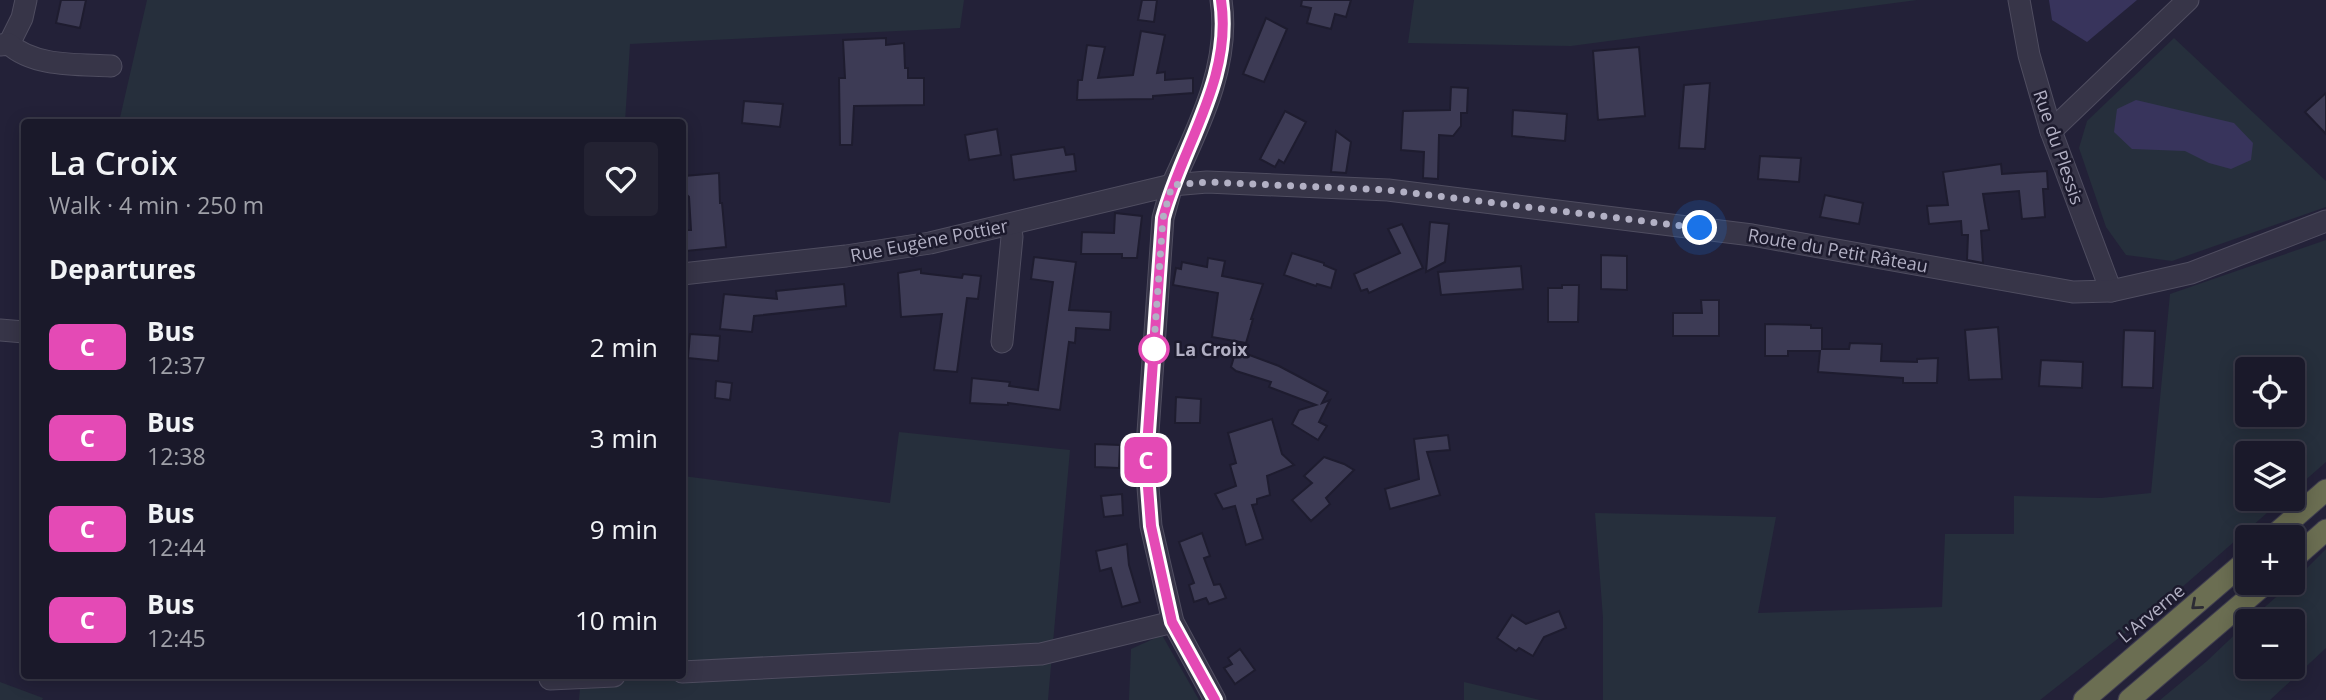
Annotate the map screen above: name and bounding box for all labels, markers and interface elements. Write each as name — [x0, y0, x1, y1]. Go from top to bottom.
street label: Rue du Plessis — [2028, 87, 2090, 207]
text: La Croix — [49, 140, 177, 185]
button: heart — [584, 142, 658, 216]
text: Walk · 4 min · 250 m — [49, 189, 264, 221]
your location — [1682, 210, 1717, 245]
street label: Rue Eugène Pottier — [848, 213, 1011, 267]
street label: Route du Petit Râteau — [1746, 222, 1930, 278]
text: Departures — [49, 251, 196, 287]
text: Bus — [147, 313, 194, 349]
text: 2 min — [590, 329, 658, 365]
text: C — [80, 330, 95, 363]
marker: La Croix — [1139, 334, 1169, 364]
place label: La Croix — [1175, 337, 1248, 361]
text: 12:37 — [147, 349, 206, 381]
map controls — [2235, 357, 2305, 679]
button: locate — [2235, 357, 2305, 427]
text: Bus — [147, 404, 194, 440]
text: 3 min — [590, 420, 658, 456]
text: C — [80, 421, 95, 454]
line badge: C — [1123, 437, 1169, 483]
text: 12:38 — [147, 440, 206, 472]
button: layers — [2235, 441, 2305, 511]
text: C — [1138, 443, 1154, 476]
text: Bus — [147, 495, 194, 531]
text: 9 min — [590, 511, 658, 547]
text: C — [80, 512, 95, 545]
button: + — [2235, 525, 2305, 595]
text: 12:44 — [147, 531, 206, 563]
street label: L'Arverne — [2113, 578, 2189, 648]
text: Bus — [147, 586, 194, 622]
one-way arrow — [2191, 597, 2204, 609]
text: 10 min — [575, 602, 658, 638]
text: C — [80, 603, 95, 636]
button: − — [2235, 609, 2305, 679]
text: 12:45 — [147, 622, 206, 654]

